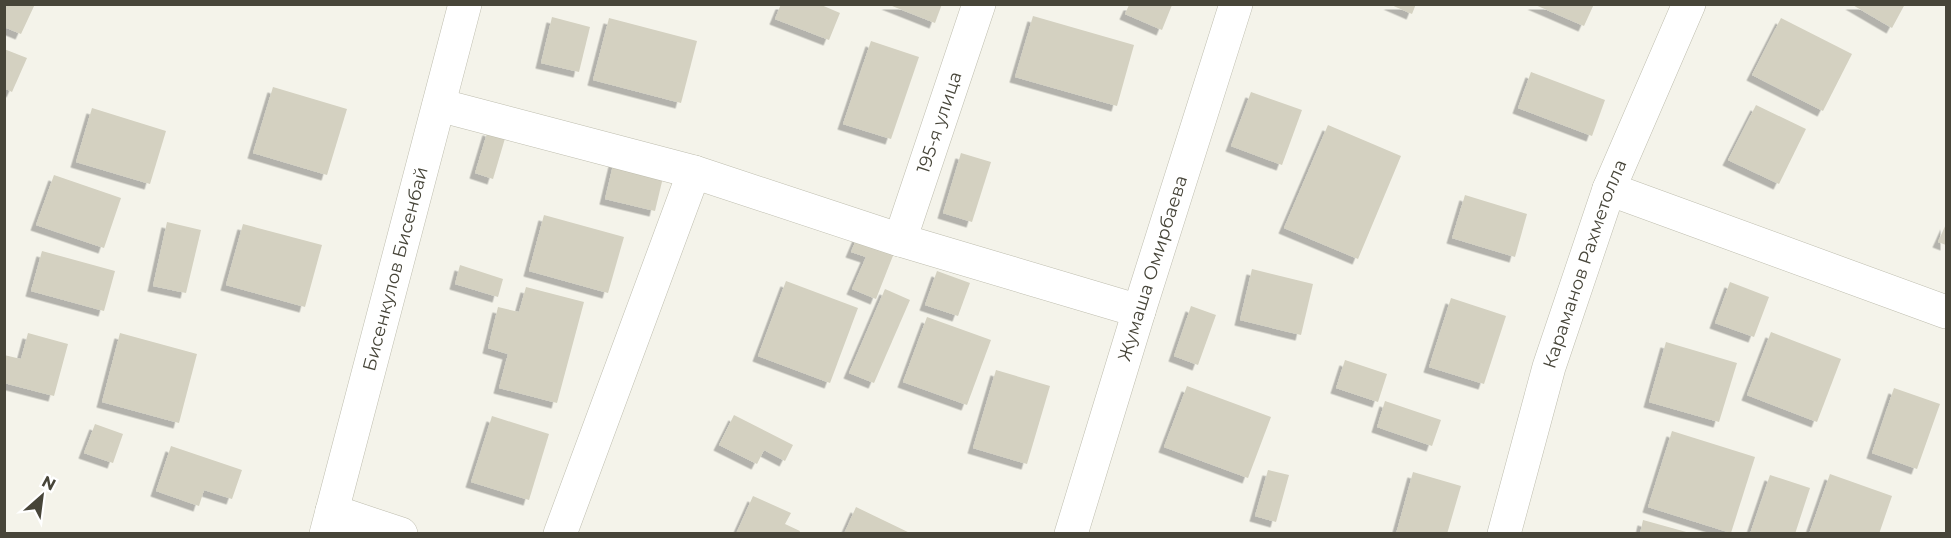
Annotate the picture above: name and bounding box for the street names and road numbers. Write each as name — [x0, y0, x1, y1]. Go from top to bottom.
street label: 195-я улица — [912, 69, 967, 176]
street label: Караманов Рахметолла — [1538, 156, 1631, 371]
street label: Бисенкулов Бисенбай — [358, 164, 433, 374]
street label: Жумаша Омирбаева — [1113, 173, 1192, 364]

